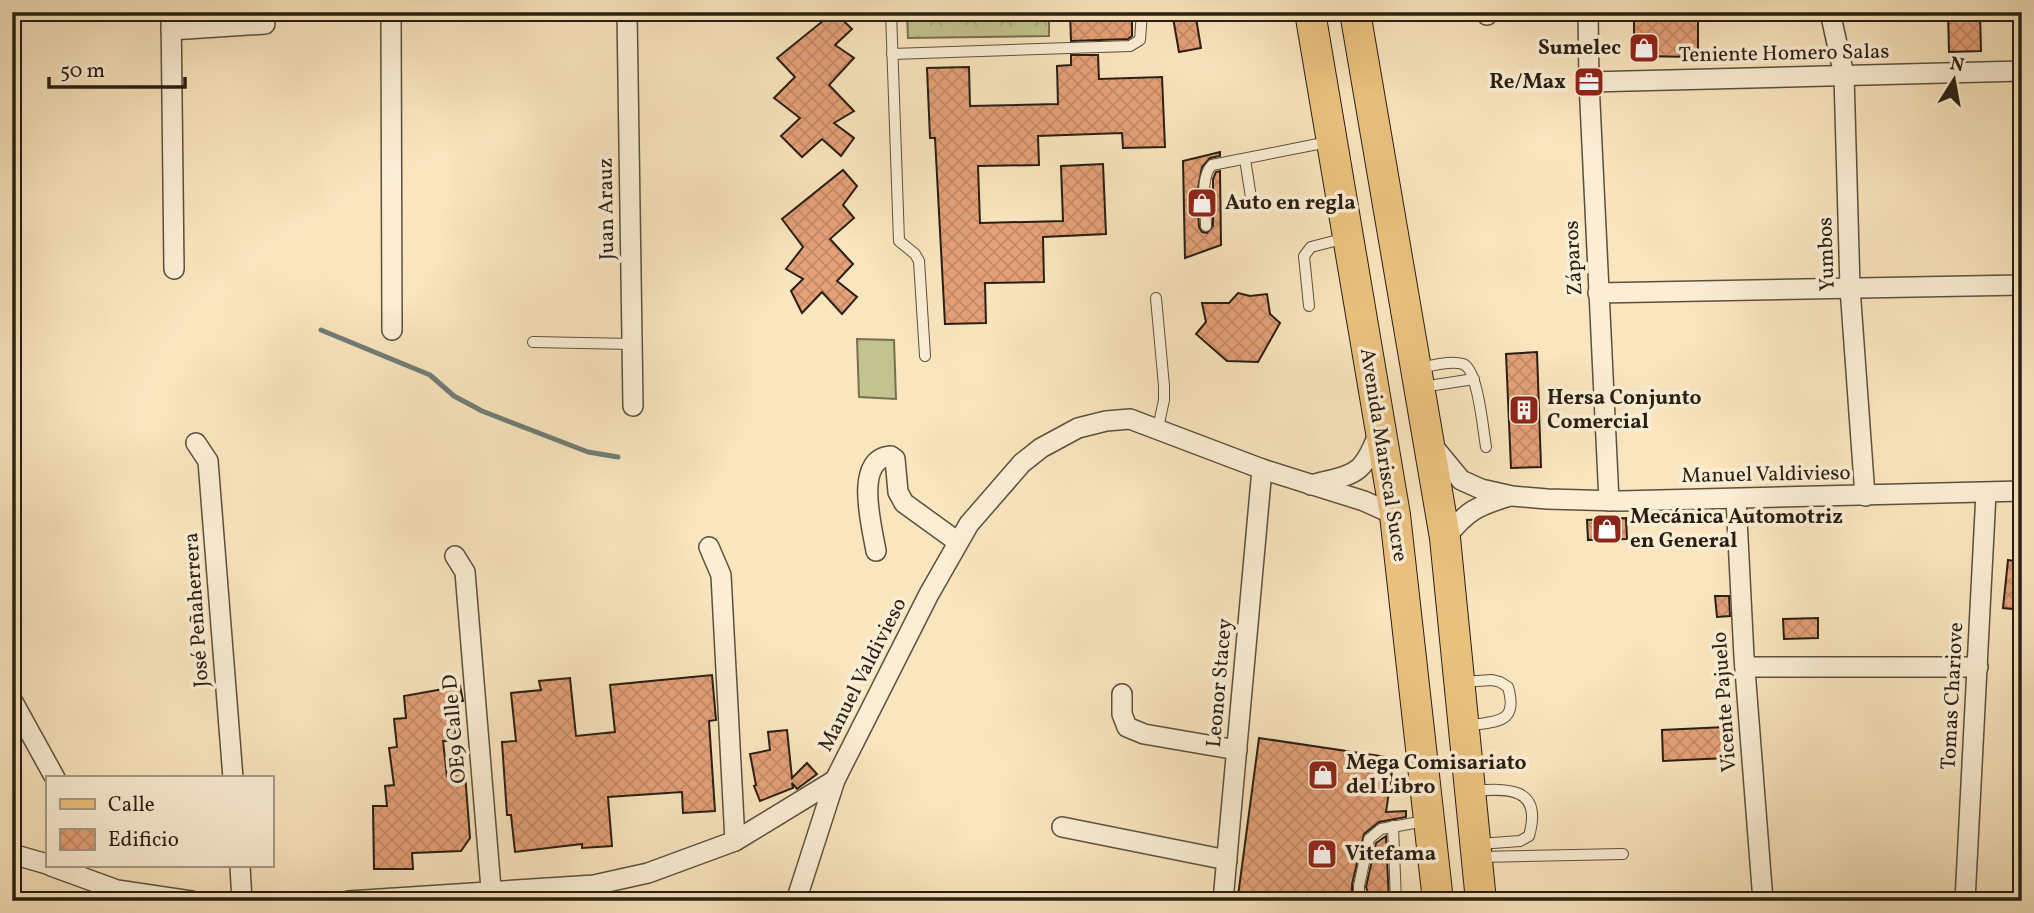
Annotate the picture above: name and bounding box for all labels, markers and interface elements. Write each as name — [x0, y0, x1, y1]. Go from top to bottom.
shop icon: Sumelec — [1627, 31, 1661, 65]
place label: Sumelec — [1538, 34, 1621, 63]
street label: Teniente Homero Salas — [1678, 38, 1890, 70]
scale bar — [49, 46, 186, 90]
north arrow — [1918, 46, 1988, 116]
text: N — [1948, 51, 1966, 79]
text: 50 m — [60, 57, 105, 86]
office icon: Re/Max — [1572, 65, 1606, 99]
place label: Re/Max — [1489, 68, 1566, 97]
street label: Juan Arauz — [592, 158, 622, 260]
shop icon: Auto en regla — [1185, 186, 1219, 220]
place label: Auto en regla — [1225, 189, 1356, 218]
street label: Yumbos — [1811, 216, 1843, 292]
street label: Záparos — [1558, 220, 1590, 296]
street label: Avenida Mariscal Sucre — [1352, 346, 1414, 564]
place label: Hersa Conjunto Comercial — [1547, 384, 1701, 437]
building icon: Hersa Conjunto Comercial — [1507, 393, 1541, 427]
street label: Manuel Valdivieso — [1681, 459, 1851, 491]
place label: Mecánica Automotriz en General — [1630, 503, 1843, 556]
shop icon: Mecánica Automotriz en General — [1590, 512, 1624, 546]
street label: José Peñaherrera — [177, 532, 217, 688]
street label: Manuel Valdivieso — [812, 593, 914, 757]
street label: Leonor Stacey — [1200, 617, 1240, 749]
street label: Tomas Chariove — [1935, 621, 1971, 771]
street label: Vicente Pajuelo — [1706, 631, 1744, 773]
street label: OE9 Calle D — [436, 673, 474, 785]
place label: Mega Comisariato del Libro — [1346, 749, 1527, 802]
shop icon: Mega Comisariato del Libro — [1306, 758, 1340, 792]
legend — [46, 776, 273, 867]
text: Calle — [108, 791, 155, 820]
text: Edificio — [108, 826, 179, 855]
shop icon: Vitefama — [1305, 837, 1339, 871]
place label: Vitefama — [1345, 840, 1436, 869]

